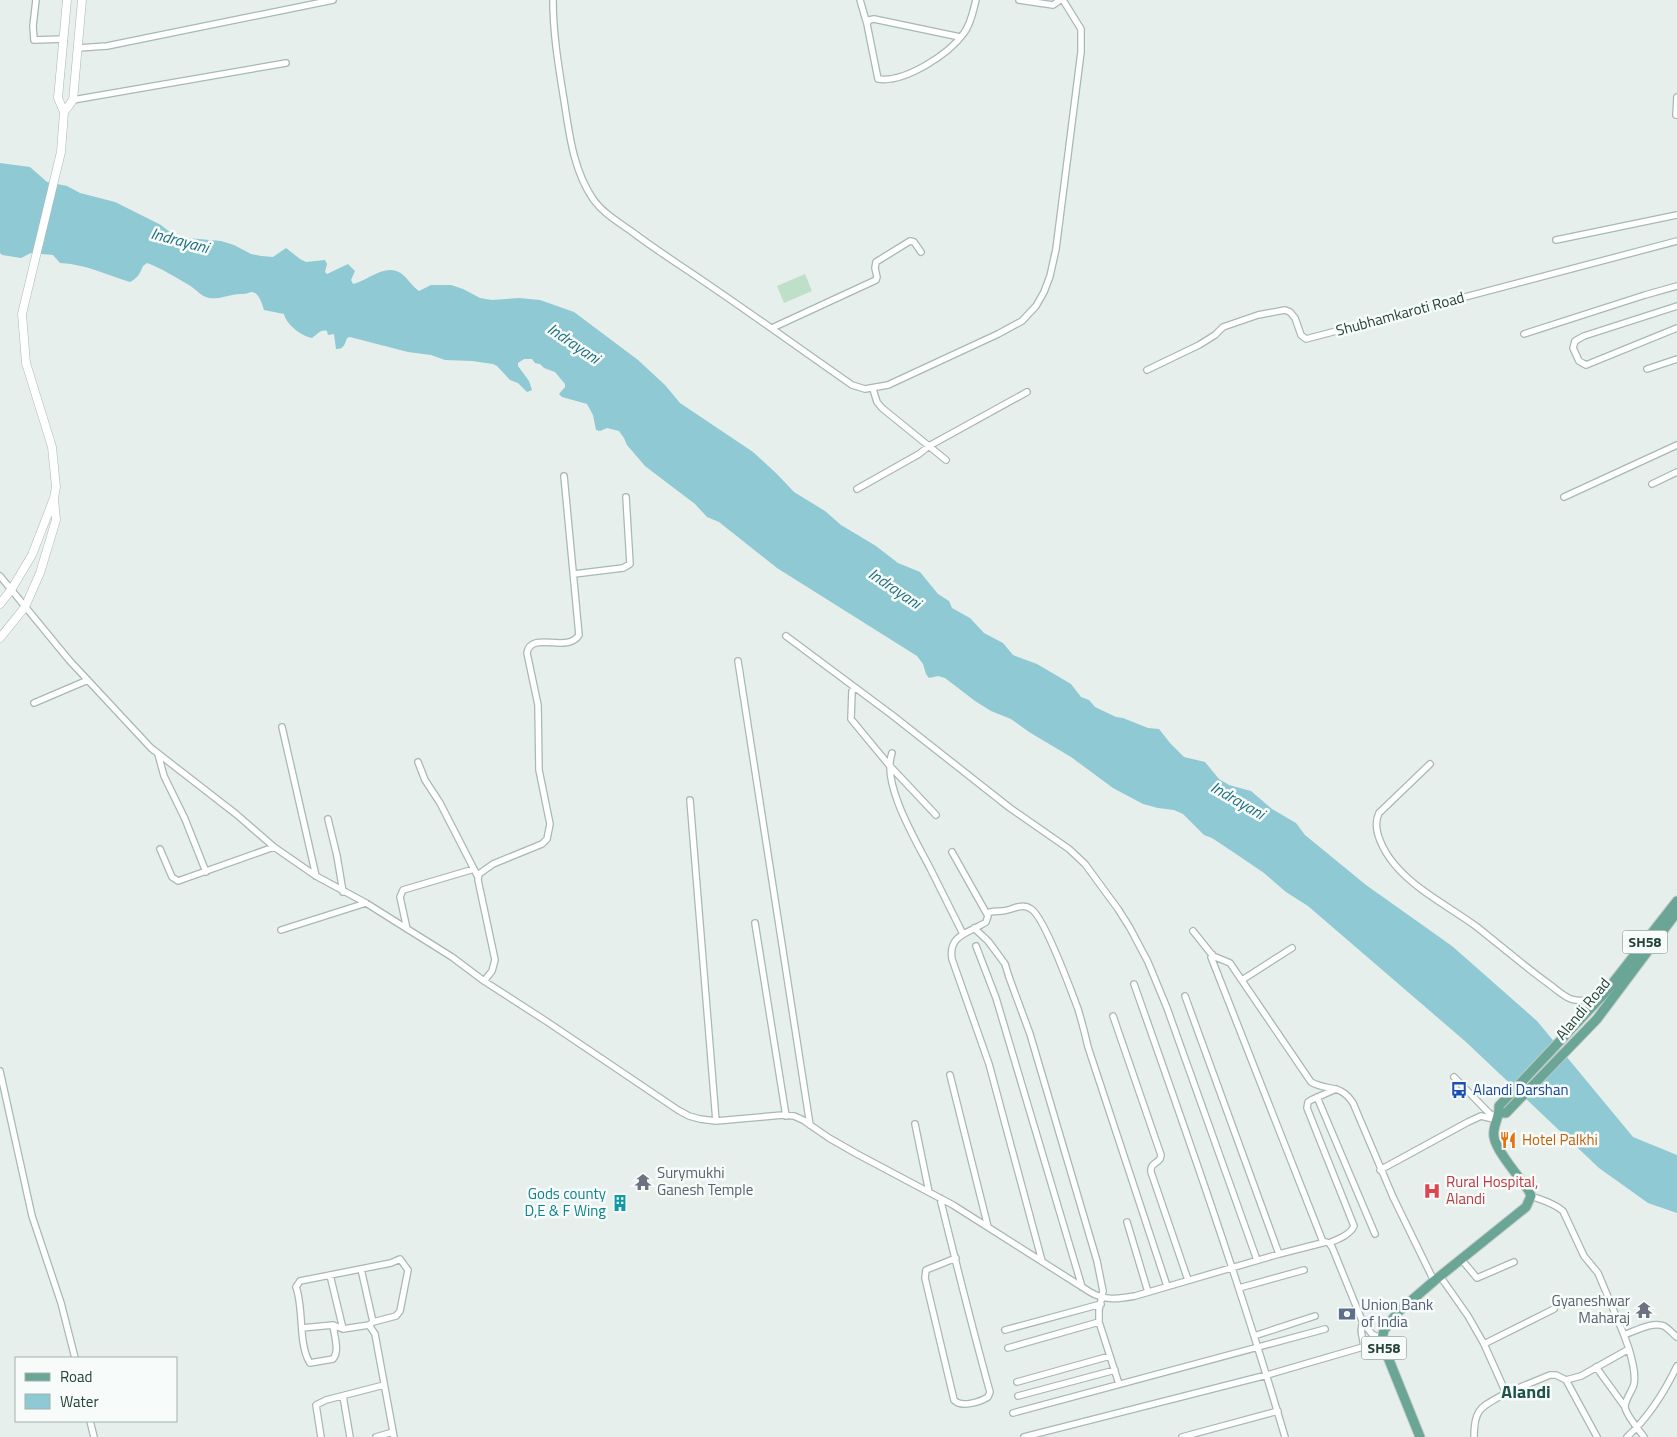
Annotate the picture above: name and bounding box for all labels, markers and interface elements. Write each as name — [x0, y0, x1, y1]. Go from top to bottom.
water label: Indrayani — [148, 221, 213, 260]
street label: Shubhamkaroti Road — [1333, 285, 1467, 342]
water label: Indrayani — [543, 317, 607, 370]
water label: Indrayani — [864, 562, 928, 615]
water label: Indrayani — [1207, 775, 1271, 826]
road number: SH58 — [1622, 930, 1668, 954]
street label: Alandi Road — [1550, 973, 1616, 1045]
place label: Alandi Darshan — [1473, 1078, 1568, 1101]
bus stop icon: Alandi Darshan — [1449, 1080, 1469, 1100]
place label: Hotel Palkhi — [1522, 1128, 1598, 1151]
restaurant icon: Hotel Palkhi — [1498, 1130, 1518, 1150]
place label: Surymukhi Ganesh Temple — [657, 1161, 753, 1201]
place label: Rural Hospital, Alandi — [1446, 1170, 1538, 1210]
temple icon: Surymukhi Ganesh Temple — [633, 1172, 653, 1192]
hospital icon: Rural Hospital, Alandi — [1422, 1181, 1442, 1201]
place label: Gods county D,E & F Wing — [524, 1182, 606, 1222]
building icon: Gods county D,E & F Wing — [610, 1193, 630, 1213]
place label: Gyaneshwar Maharaj — [1552, 1289, 1630, 1329]
place label: Union Bank of India — [1361, 1293, 1433, 1333]
temple icon: Gyaneshwar Maharaj — [1634, 1300, 1654, 1320]
bank icon: Union Bank of India — [1337, 1304, 1357, 1324]
road number: SH58 — [1362, 1336, 1406, 1360]
legend — [15, 1357, 178, 1422]
text: Road — [60, 1365, 92, 1388]
district label: Alandi — [1501, 1378, 1551, 1405]
text: Water — [60, 1390, 99, 1413]

